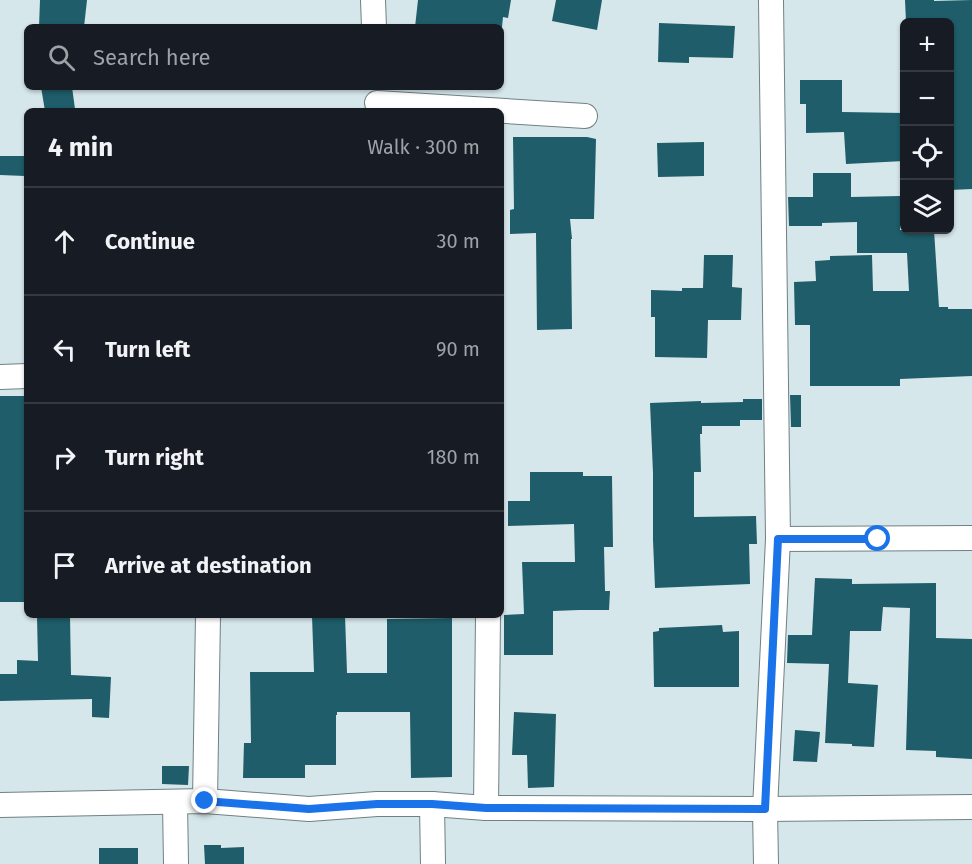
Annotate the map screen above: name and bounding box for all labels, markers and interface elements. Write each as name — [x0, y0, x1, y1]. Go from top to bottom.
map controls — [900, 18, 954, 234]
button: + — [900, 18, 954, 72]
search box — [24, 24, 504, 90]
icon: search — [45, 41, 78, 74]
text: Search here — [93, 44, 211, 71]
button: − — [900, 72, 954, 126]
button: locate — [900, 126, 954, 180]
text: 4 min — [48, 132, 113, 163]
text: Walk · 300 m — [367, 135, 480, 159]
button: layers — [900, 180, 954, 234]
icon: ahead — [48, 225, 81, 258]
text: Continue — [105, 228, 195, 255]
text: 30 m — [436, 229, 480, 253]
icon: left — [48, 333, 81, 366]
text: Turn left — [105, 336, 190, 363]
text: 90 m — [436, 337, 480, 361]
icon: right — [48, 441, 81, 474]
text: Turn right — [105, 444, 204, 471]
text: 180 m — [427, 445, 480, 469]
route start — [864, 525, 890, 551]
icon: arrive — [48, 549, 81, 582]
text: Arrive at destination — [105, 552, 312, 579]
route end — [191, 787, 217, 813]

